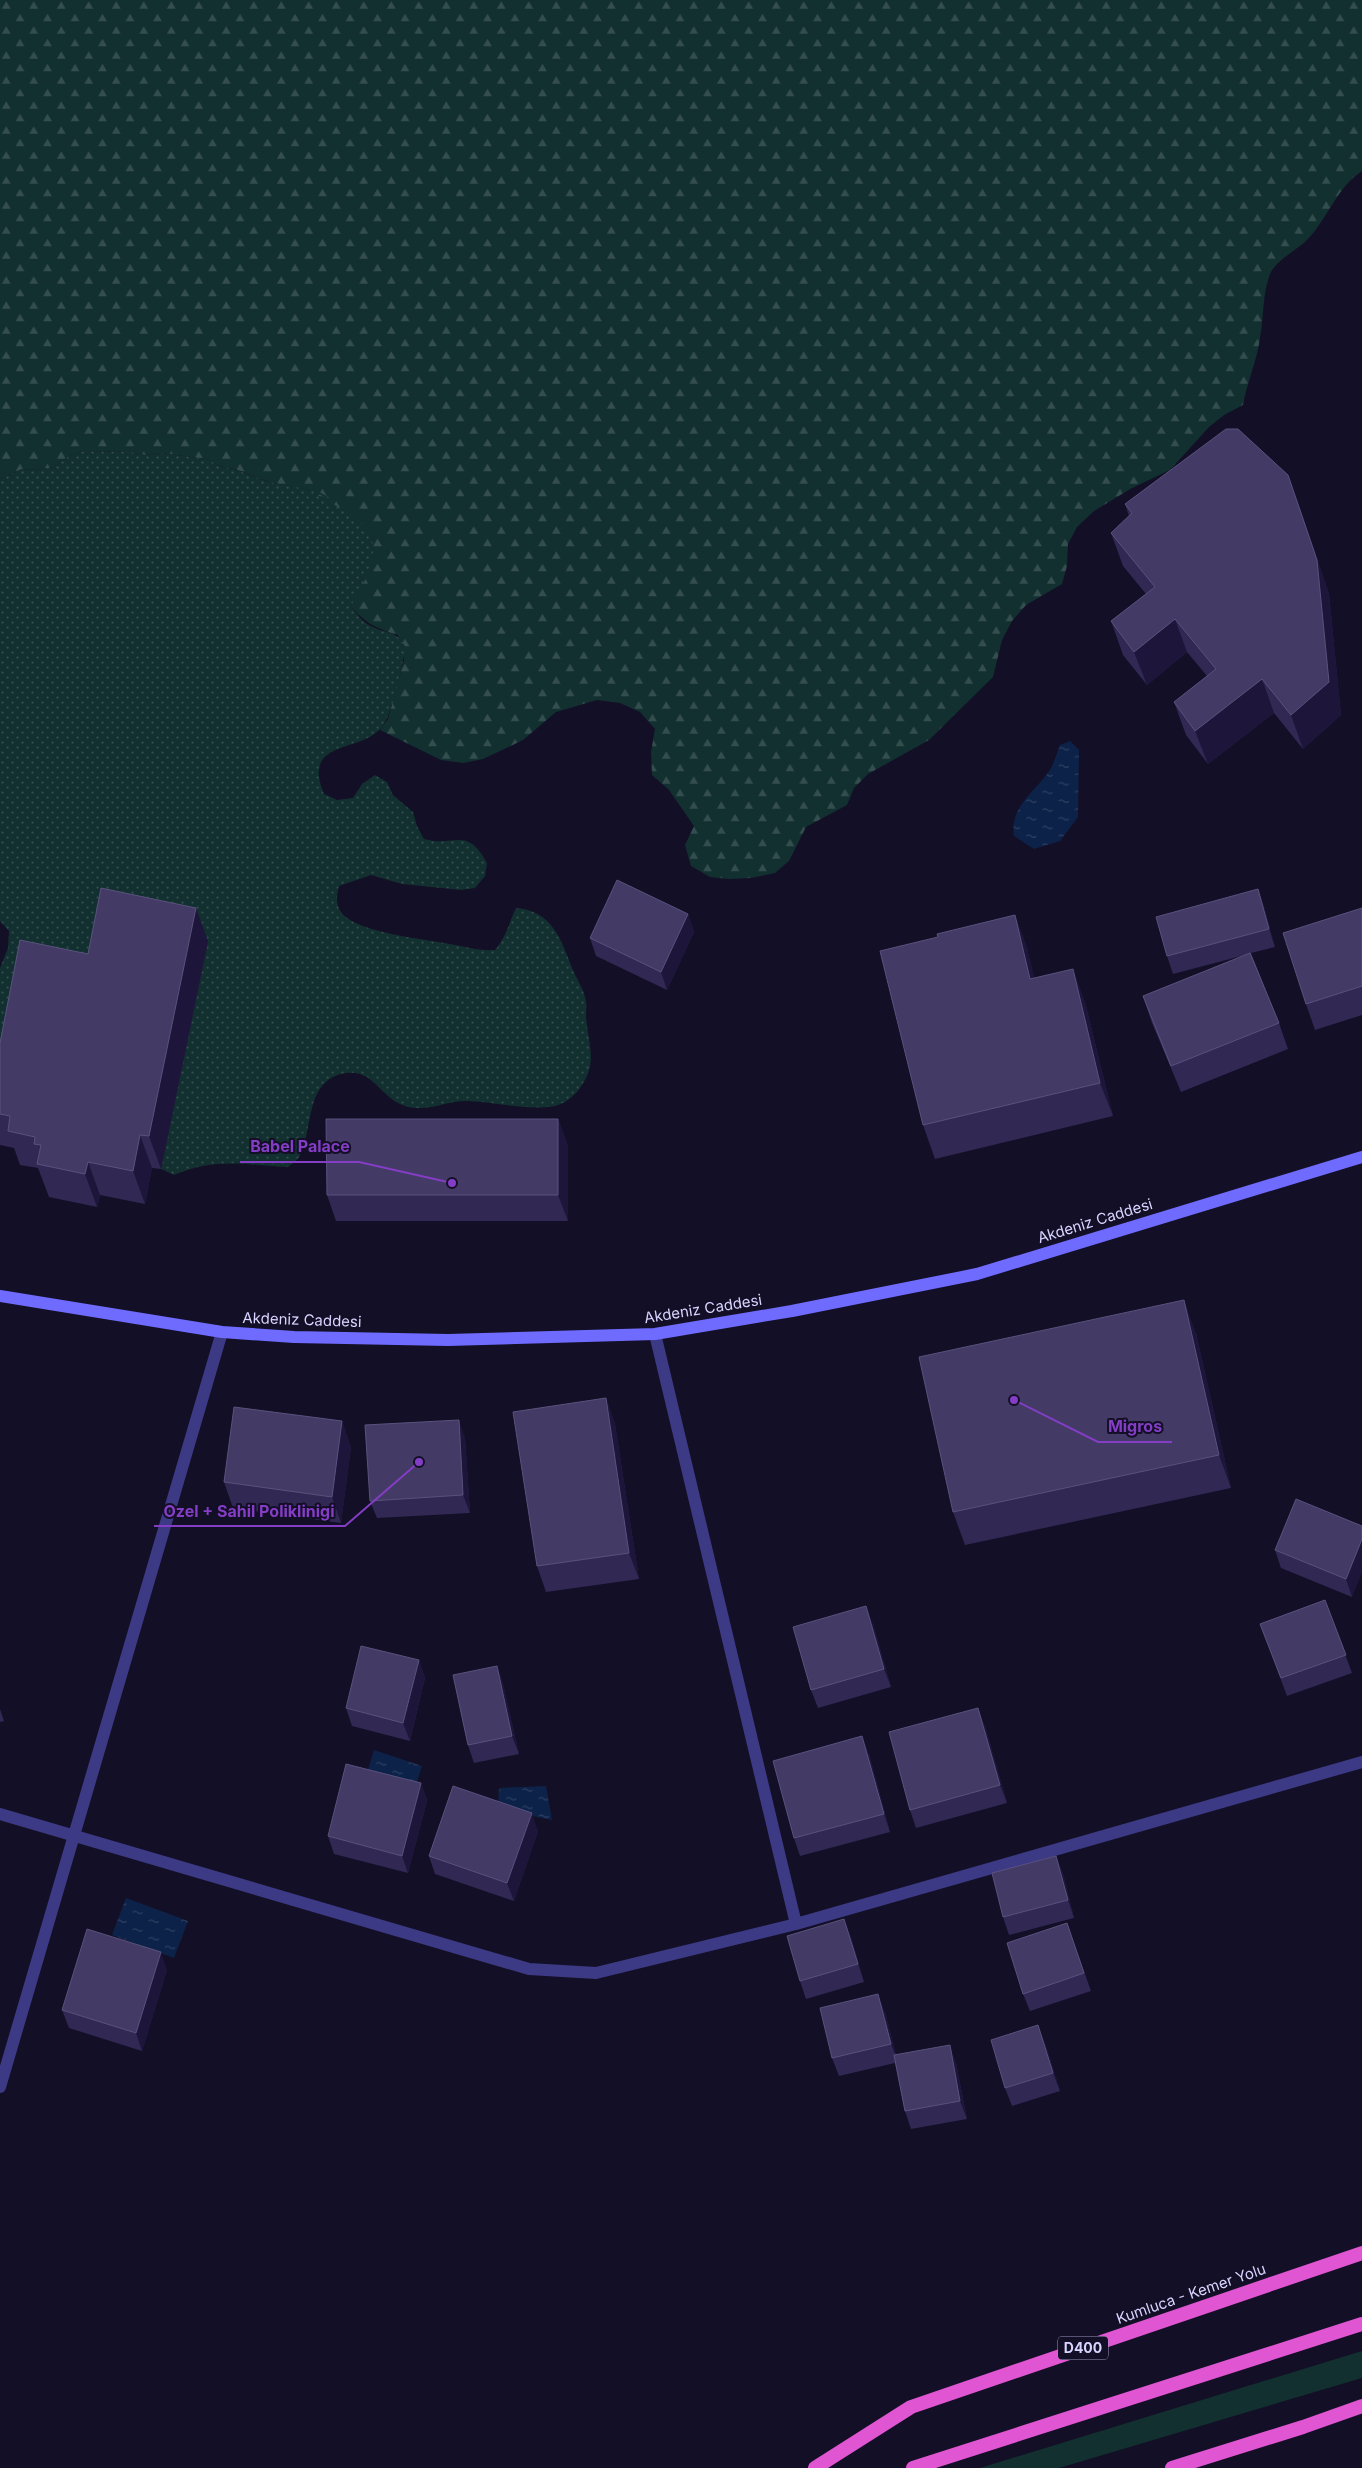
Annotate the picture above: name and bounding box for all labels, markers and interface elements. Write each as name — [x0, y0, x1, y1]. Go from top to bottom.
callout: Babel Palace — [240, 1131, 359, 1162]
text: Babel Palace — [250, 1136, 350, 1156]
street label: Akdeniz Caddesi — [1035, 1194, 1155, 1247]
street label: Akdeniz Caddesi — [643, 1290, 763, 1327]
street label: Akdeniz Caddesi — [242, 1308, 362, 1331]
callout: Migros — [1098, 1411, 1172, 1442]
text: Migros — [1108, 1416, 1162, 1436]
callout: Ozel + Sahil Poliklinigi — [154, 1495, 345, 1526]
text: Ozel + Sahil Poliklinigi — [163, 1501, 335, 1521]
street label: Kumluca - Kemer Yolu — [1113, 2259, 1268, 2328]
road number: D400 — [1058, 2336, 1108, 2360]

